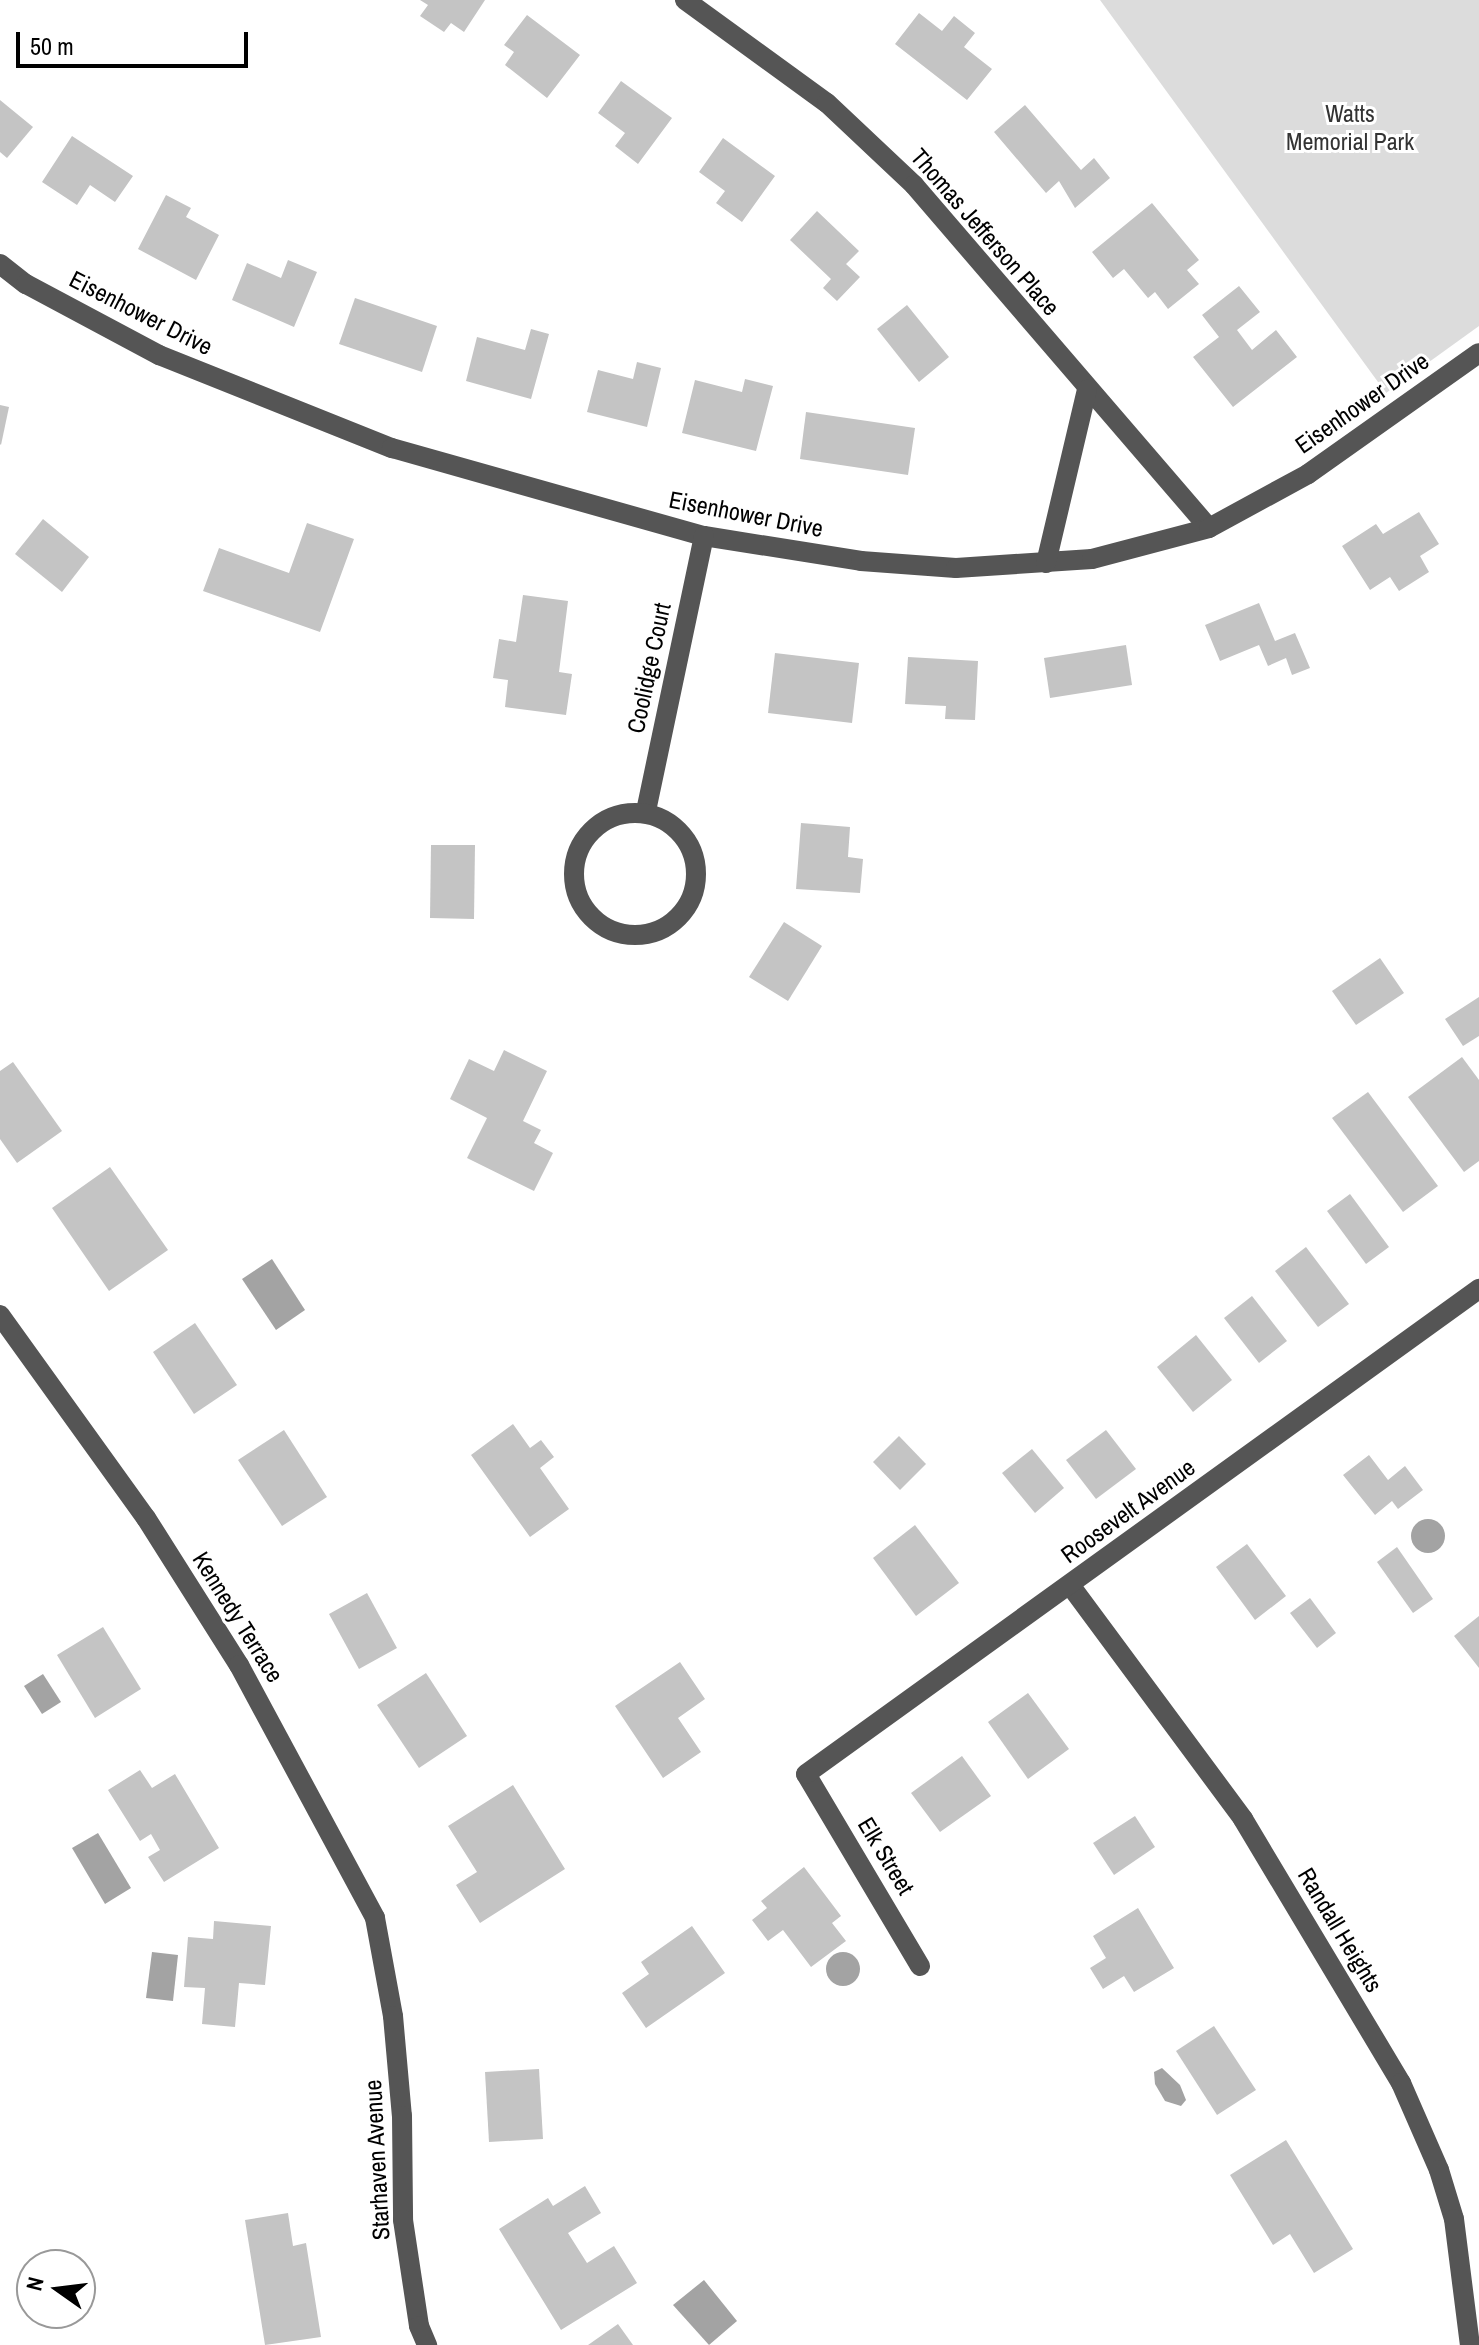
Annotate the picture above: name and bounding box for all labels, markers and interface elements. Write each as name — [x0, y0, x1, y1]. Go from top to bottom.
scale bar — [20, 16, 252, 66]
text: 50 m — [30, 30, 74, 62]
park label: Watts Memorial Park — [1286, 100, 1414, 156]
street label: Thomas Jefferson Place — [905, 143, 1065, 321]
street label: Eisenhower Drive — [65, 265, 217, 361]
street label: Eisenhower Drive — [1290, 346, 1434, 460]
street label: Eisenhower Drive — [666, 485, 826, 543]
street label: Coolidge Court — [621, 600, 677, 736]
street label: Roosevelt Avenue — [1055, 1453, 1201, 1569]
street label: Kennedy Terrace — [186, 1546, 290, 1688]
street label: Elk Street — [852, 1812, 920, 1900]
street label: Randall Heights — [1292, 1863, 1388, 1997]
street label: Starhaven Avenue — [358, 2079, 396, 2241]
north arrow — [16, 2249, 96, 2329]
text: N — [19, 2274, 51, 2294]

